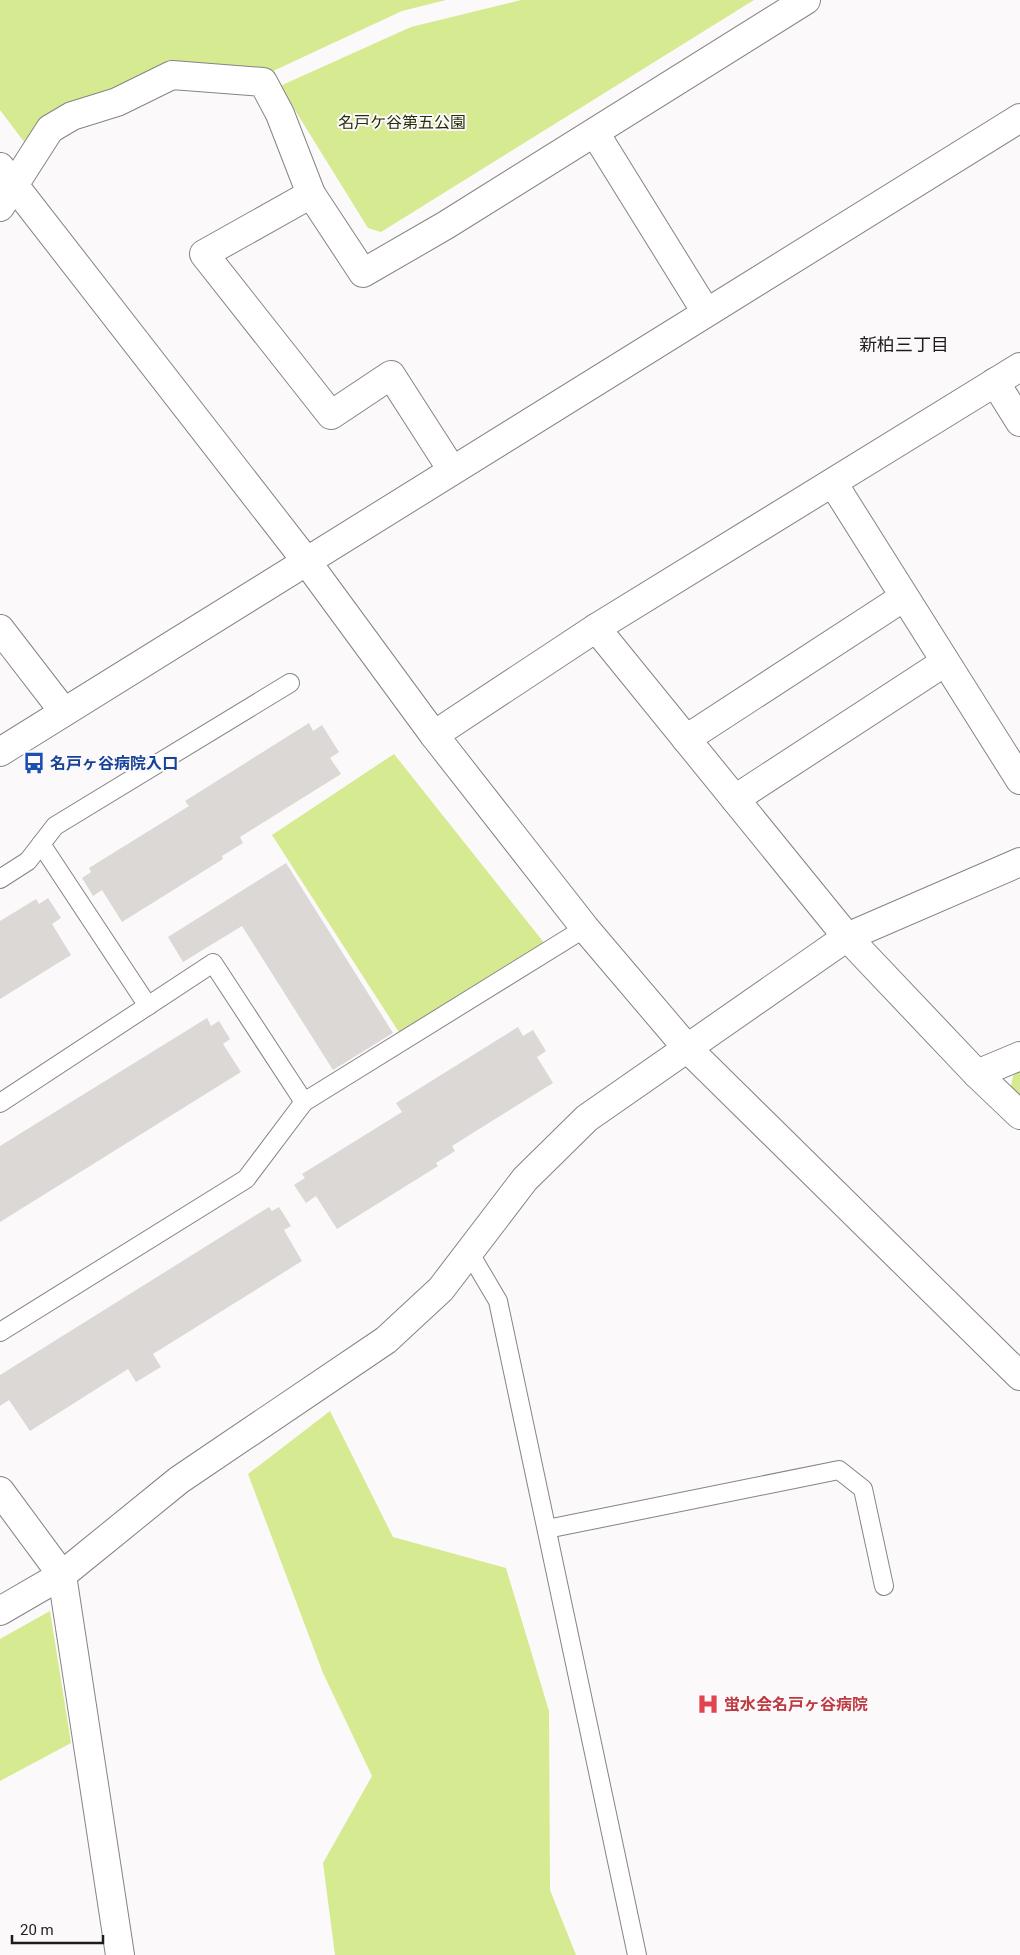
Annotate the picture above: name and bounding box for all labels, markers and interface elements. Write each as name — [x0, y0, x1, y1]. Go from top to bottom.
park label: 名戸ケ谷第五公園 — [338, 113, 466, 132]
district label: 新柏三丁目 — [859, 334, 949, 355]
bus stop icon: 名戸ヶ谷病院入口 — [21, 750, 47, 776]
place label: 名戸ヶ谷病院入口 — [50, 754, 178, 773]
hospital icon: 蛍水会名戸ヶ谷病院 — [695, 1691, 721, 1717]
place label: 蛍水会名戸ヶ谷病院 — [724, 1695, 868, 1714]
scale bar — [12, 1912, 104, 1944]
text: 20 m — [20, 1921, 54, 1939]

